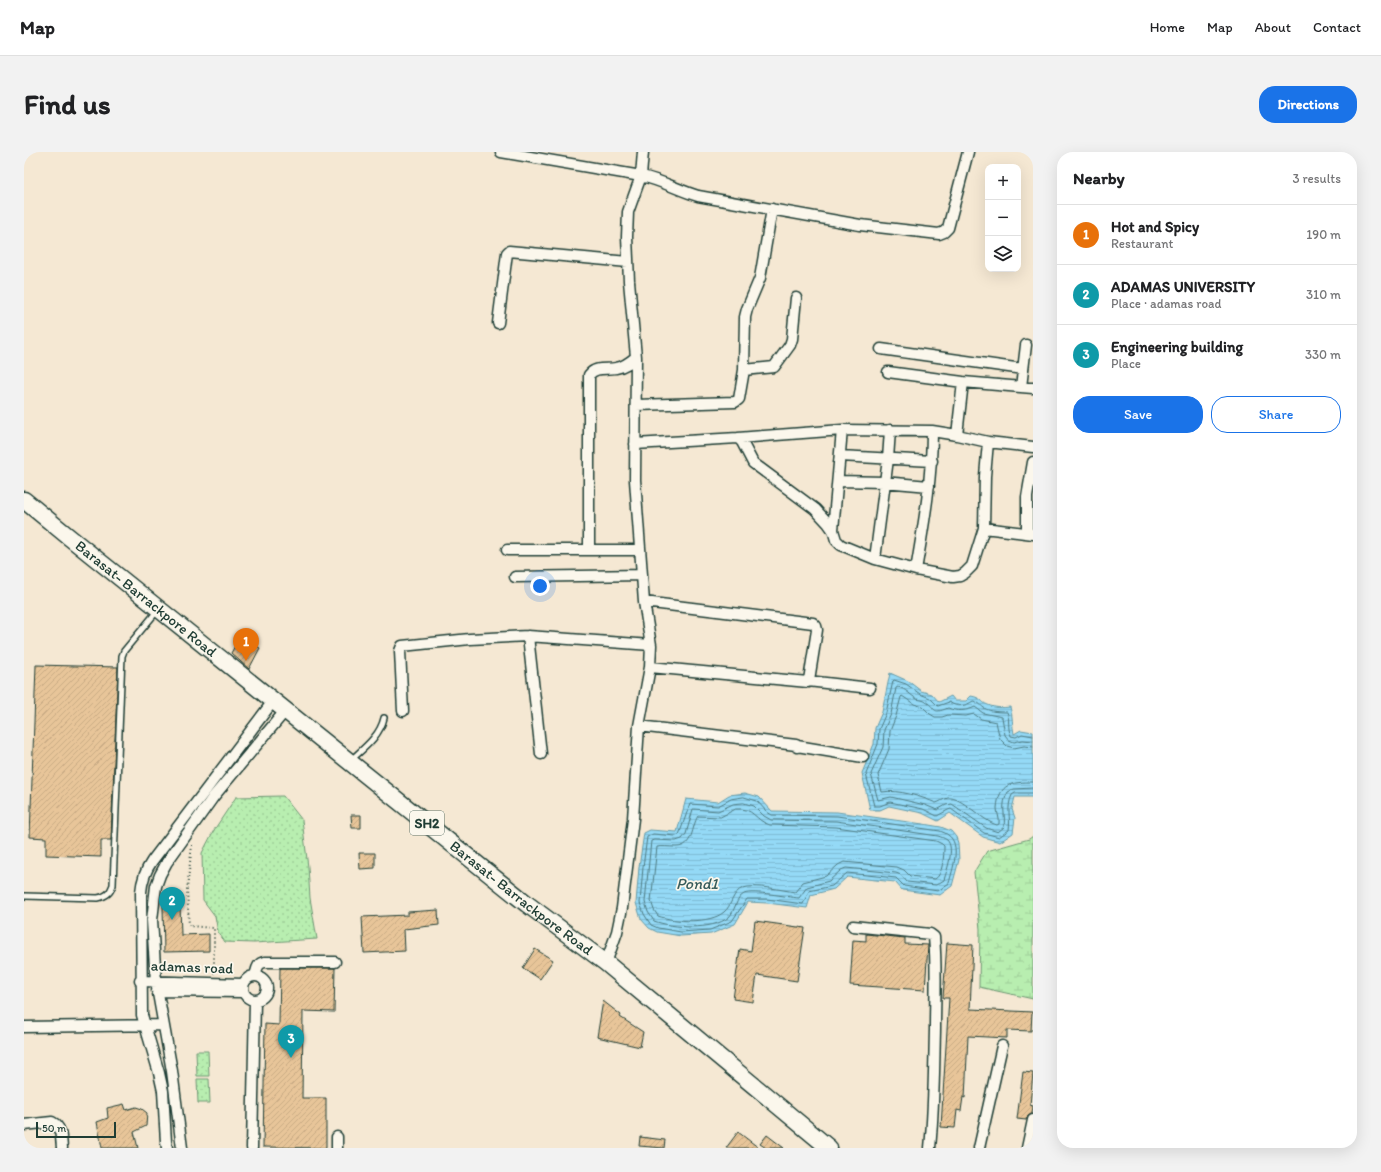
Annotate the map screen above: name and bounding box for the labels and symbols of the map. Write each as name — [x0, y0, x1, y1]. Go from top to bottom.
street label: Barasat- Barrackpore Road — [72, 537, 221, 661]
your location — [530, 576, 550, 596]
pin: 1 — [233, 628, 259, 661]
road number: SH2 — [410, 811, 444, 835]
street label: Barasat- Barrackpore Road — [446, 837, 597, 959]
water label: Pond1 — [676, 874, 719, 893]
pin: 2 — [159, 887, 185, 920]
street label: adamas road — [150, 957, 234, 977]
pin: 3 — [278, 1025, 304, 1058]
scale bar — [36, 1120, 116, 1139]

